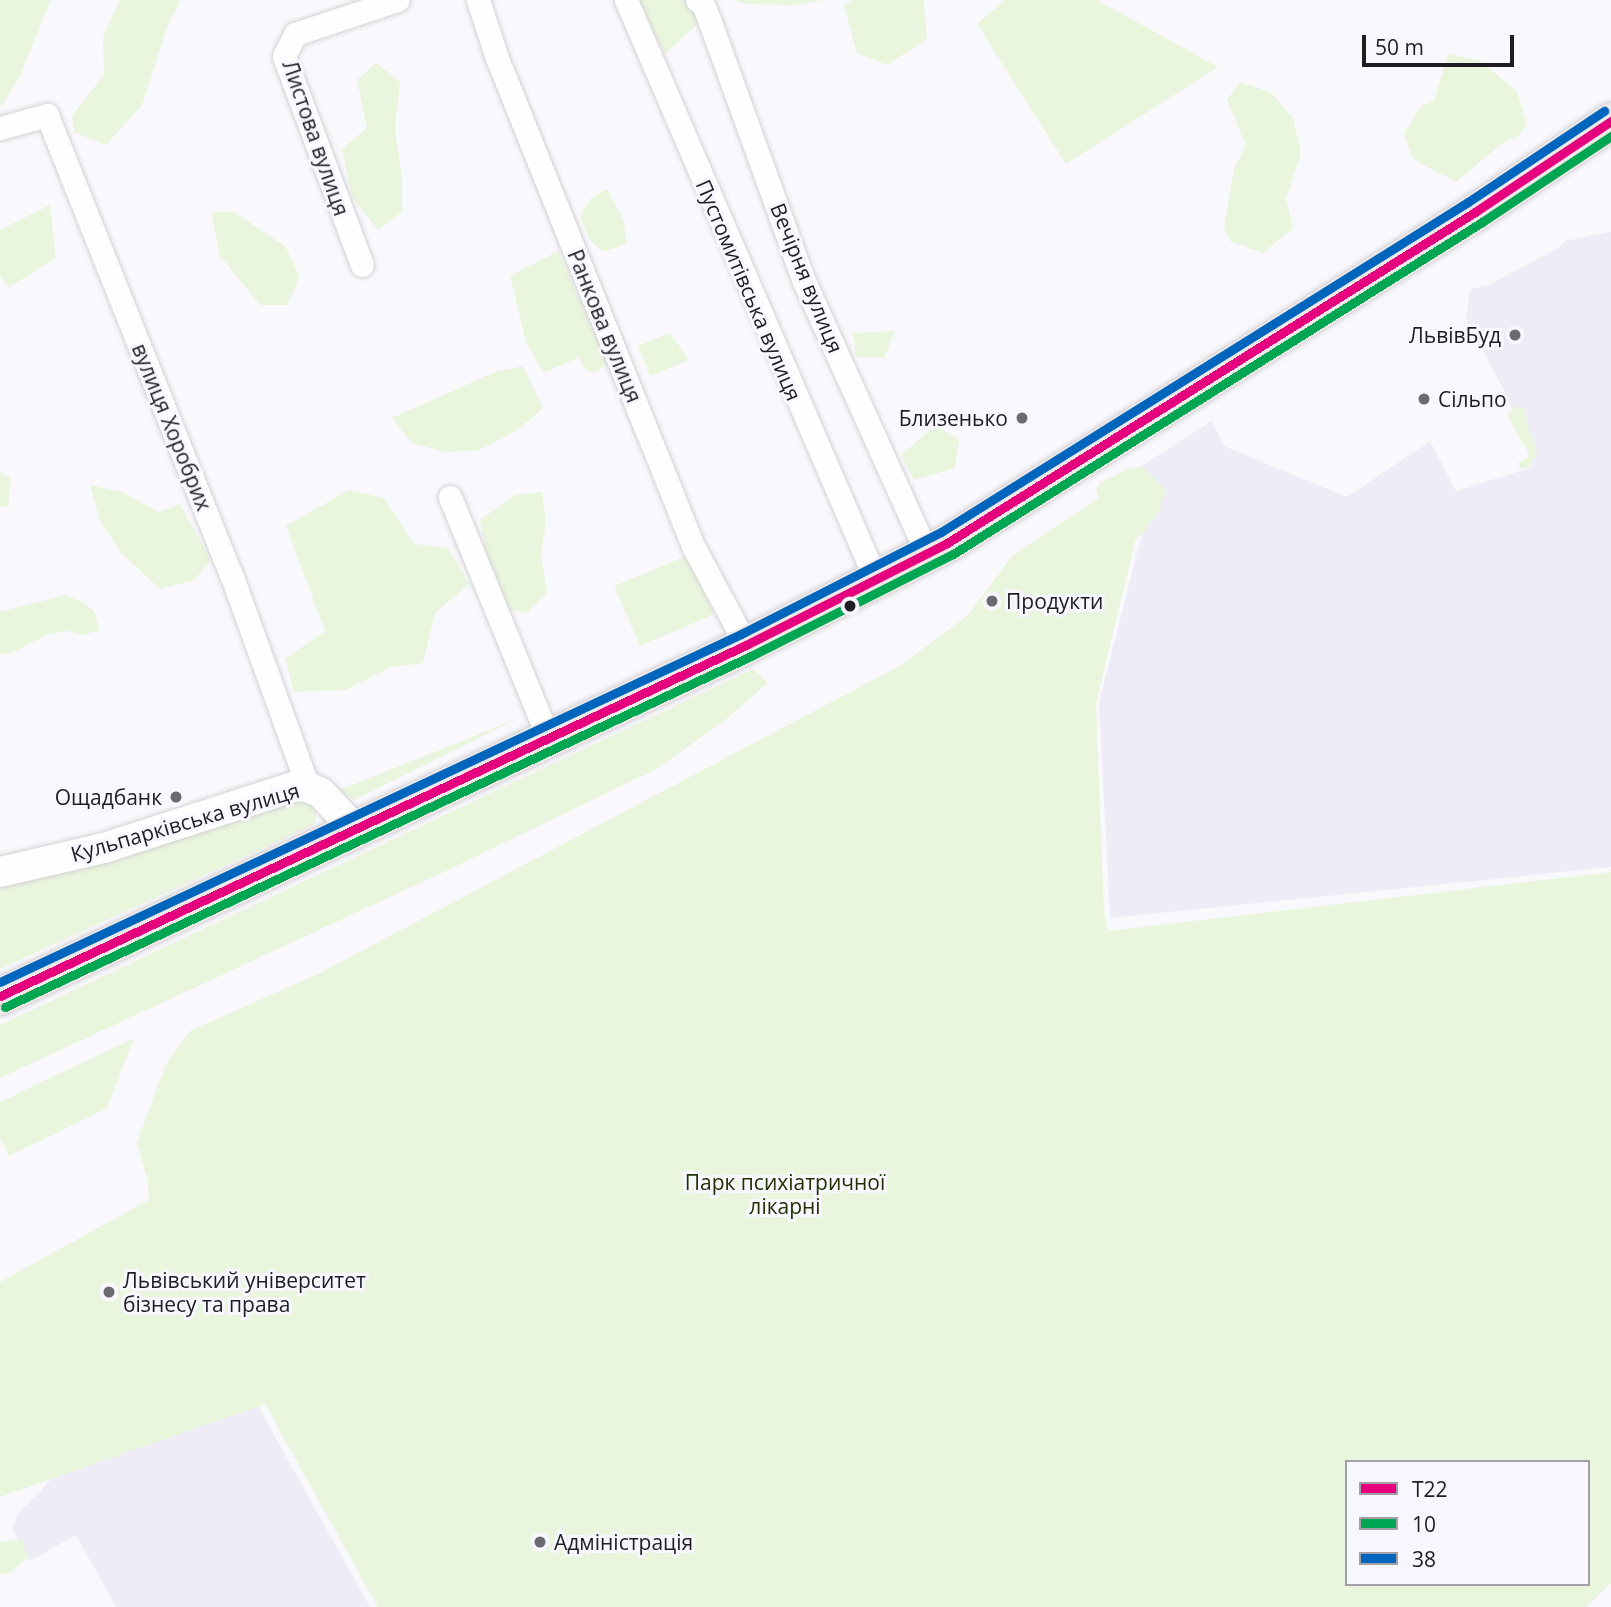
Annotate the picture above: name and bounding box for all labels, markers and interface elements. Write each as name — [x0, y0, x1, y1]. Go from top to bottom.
scale bar — [1366, 21, 1518, 65]
text: 50 m — [1375, 33, 1424, 61]
street label: Листова вулиця — [278, 57, 354, 219]
street label: Пустомитівська вулиця — [691, 176, 807, 404]
street label: Вечірня вулиця — [765, 199, 849, 357]
street label: Ранкова вулиця — [563, 246, 647, 406]
place label: ЛьвівБуд — [1409, 322, 1501, 348]
marker: ЛьвівБуд — [1507, 327, 1523, 343]
street label: вулиця Хоробрих — [127, 340, 217, 514]
place label: Сільпо — [1438, 386, 1507, 412]
marker: Сільпо — [1416, 391, 1432, 407]
place label: Близенько — [899, 405, 1008, 431]
marker: Близенько — [1014, 410, 1030, 426]
place label: Продукти — [1006, 588, 1103, 614]
marker: Продукти — [984, 593, 1000, 609]
unlabelled marker — [843, 599, 857, 613]
street label: Кульпарківська вулиця — [68, 777, 302, 867]
place label: Ощадбанк — [55, 784, 162, 810]
marker: Ощадбанк — [168, 789, 184, 805]
park label: Парк психіатричної лікарні — [685, 1169, 885, 1219]
place label: Львівський університет бізнесу та права — [123, 1267, 366, 1317]
marker: Львівський університет бізнесу та права — [101, 1284, 117, 1300]
legend — [1345, 1460, 1590, 1586]
text: Т22 — [1412, 1475, 1448, 1503]
text: 10 — [1412, 1510, 1436, 1538]
place label: Адміністрація — [554, 1529, 693, 1555]
marker: Адміністрація — [532, 1534, 548, 1550]
text: 38 — [1412, 1545, 1436, 1573]

